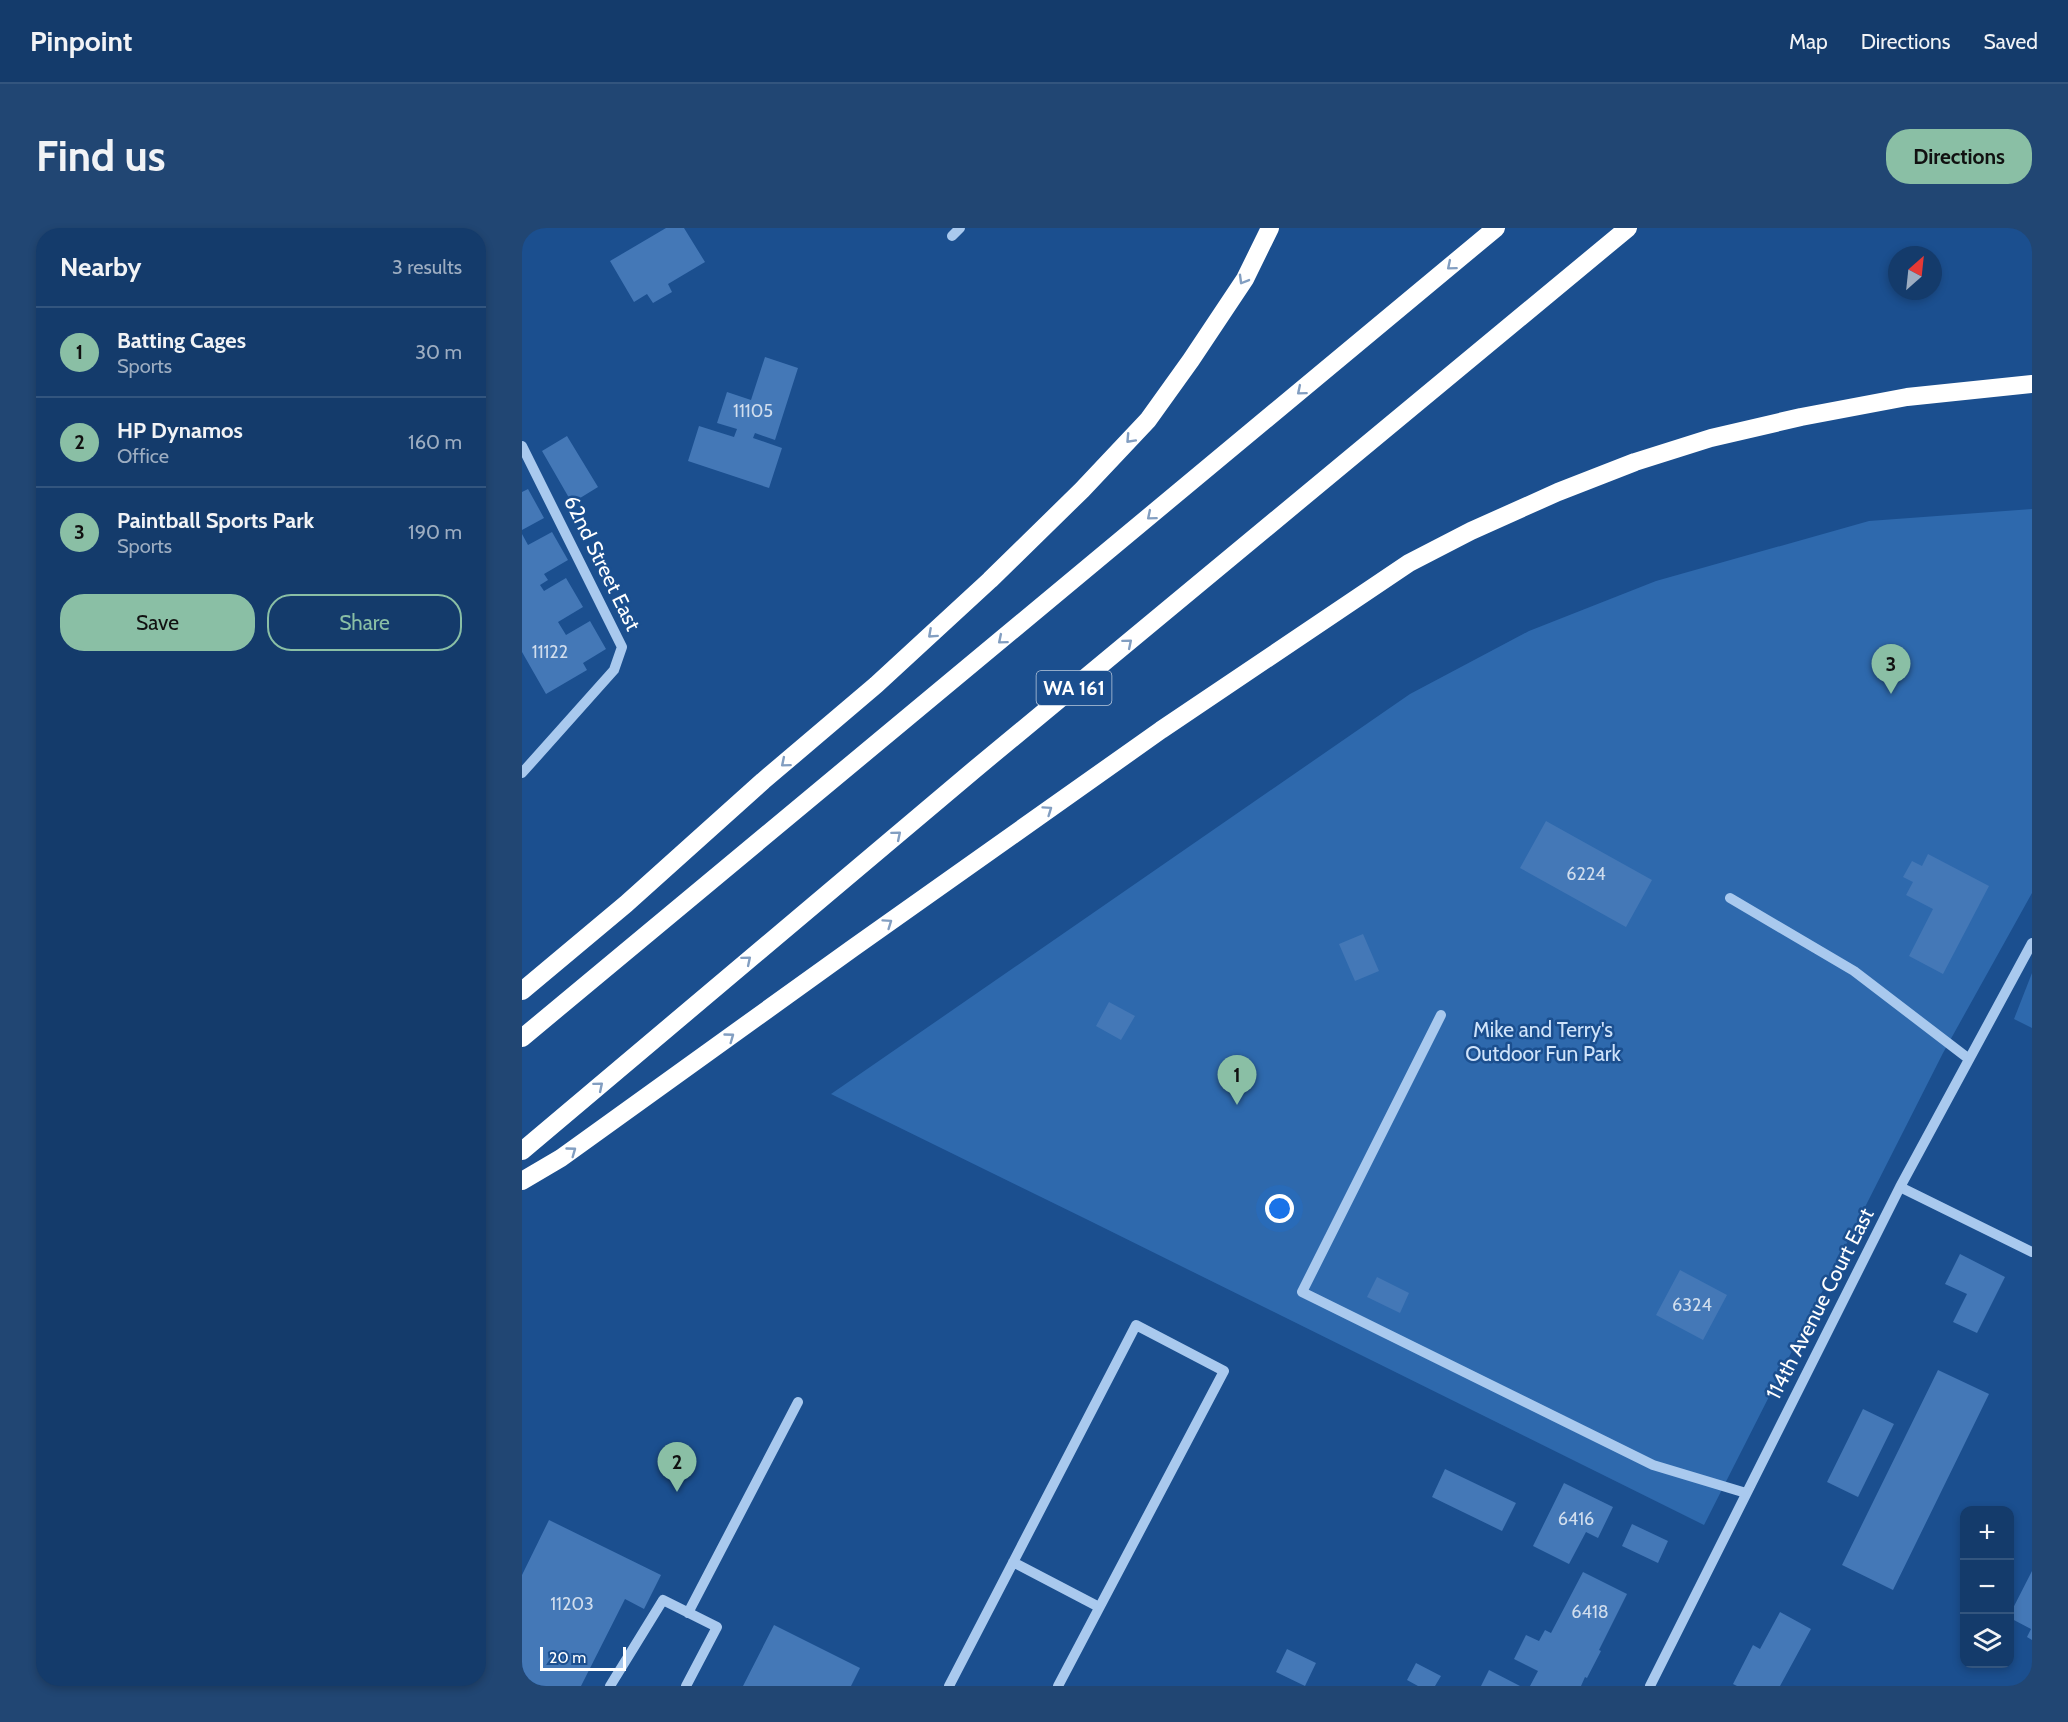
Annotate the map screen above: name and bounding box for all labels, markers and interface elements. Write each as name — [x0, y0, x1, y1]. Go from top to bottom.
text: Pinpoint — [30, 24, 132, 58]
text: Map — [1789, 29, 1828, 54]
text: Directions — [1861, 29, 1950, 54]
text: Saved — [1983, 29, 2038, 54]
button: Directions — [1886, 129, 2032, 184]
text: Find us — [36, 130, 165, 182]
north arrow — [1888, 246, 1942, 300]
text: Nearby — [60, 251, 141, 283]
text: 3 results — [392, 255, 462, 279]
one-way arrow — [1447, 258, 1458, 269]
one-way arrow — [1239, 274, 1251, 284]
text: Batting Cages — [117, 327, 246, 354]
text: 1 — [76, 340, 83, 364]
text: 30 m — [415, 340, 462, 364]
text: Sports — [117, 354, 172, 378]
one-way arrow — [1297, 383, 1308, 394]
house number: 11105 — [733, 400, 773, 422]
text: HP Dynamos — [117, 417, 243, 444]
text: 2 — [74, 430, 85, 454]
text: 160 m — [408, 430, 462, 454]
one-way arrow — [1127, 431, 1138, 442]
text: Office — [117, 444, 169, 468]
street label: 62nd Street East — [559, 491, 646, 634]
text: Paintball Sports Park — [117, 507, 314, 534]
one-way arrow — [1147, 508, 1158, 519]
text: 3 — [74, 520, 85, 544]
text: 190 m — [408, 520, 462, 544]
text: Sports — [117, 534, 172, 558]
button: Save — [60, 594, 255, 651]
button: Share — [267, 594, 462, 651]
one-way arrow — [928, 627, 938, 638]
one-way arrow — [998, 633, 1009, 644]
one-way arrow — [1121, 640, 1132, 651]
house number: 11122 — [532, 641, 568, 663]
pin: 3 — [1872, 644, 1910, 694]
road number: WA 161 — [1036, 671, 1112, 705]
one-way arrow — [781, 756, 792, 767]
one-way arrow — [1041, 807, 1052, 818]
one-way arrow — [890, 831, 901, 842]
house number: 6224 — [1566, 863, 1606, 885]
one-way arrow — [882, 919, 893, 930]
one-way arrow — [740, 956, 751, 967]
park label: Mike and Terry's Outdoor Fun Park — [1465, 1017, 1621, 1066]
one-way arrow — [723, 1033, 734, 1044]
pin: 1 — [1218, 1056, 1256, 1105]
one-way arrow — [592, 1082, 602, 1093]
one-way arrow — [565, 1147, 576, 1158]
your location — [1265, 1194, 1294, 1223]
street label: 114th Avenue Court East — [1760, 1204, 1879, 1404]
house number: 6324 — [1672, 1294, 1712, 1316]
pin: 2 — [658, 1442, 696, 1492]
map controls — [1960, 1506, 2014, 1668]
button: + — [1960, 1506, 2014, 1560]
house number: 6416 — [1558, 1508, 1594, 1530]
button: − — [1960, 1560, 2014, 1614]
house number: 11203 — [550, 1593, 594, 1615]
house number: 6418 — [1571, 1601, 1609, 1623]
button: layers — [1960, 1614, 2014, 1668]
scale bar — [540, 1644, 626, 1672]
text: 20 m — [549, 1648, 586, 1667]

